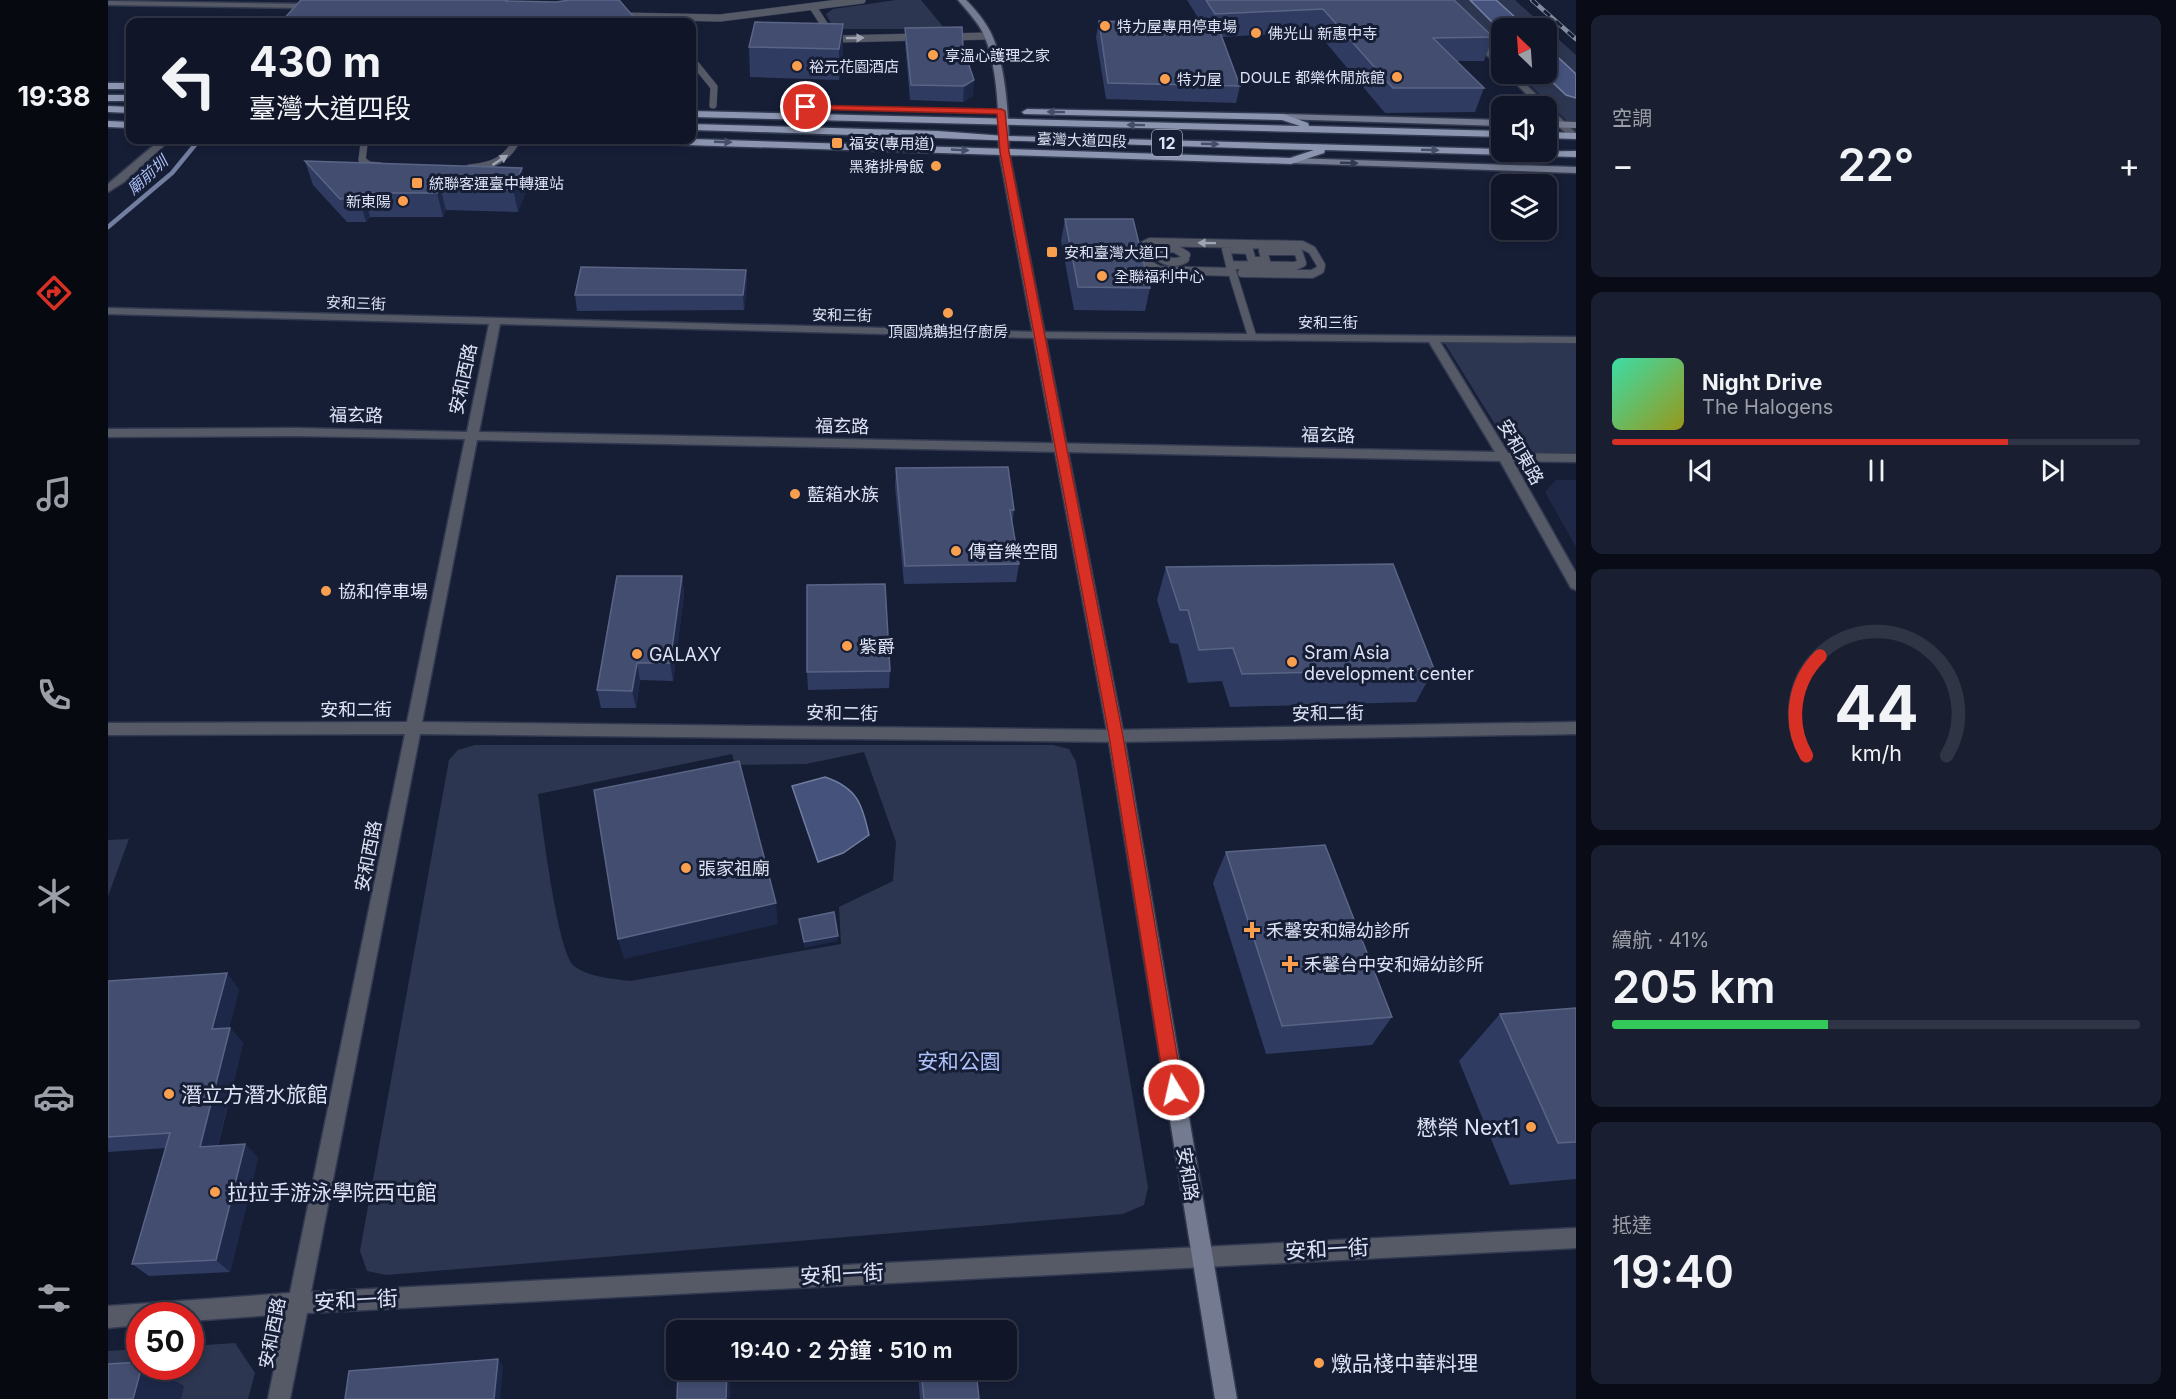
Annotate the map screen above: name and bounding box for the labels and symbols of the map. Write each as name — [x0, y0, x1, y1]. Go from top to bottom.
place label: 特力屋專用停車場 — [1117, 17, 1237, 36]
north arrow — [1491, 18, 1557, 84]
marker: 特力屋專用停車場 — [1098, 19, 1112, 33]
place label: 佛光山 新惠中寺 — [1268, 24, 1377, 43]
marker: 佛光山 新惠中寺 — [1249, 26, 1263, 40]
one-way arrow — [846, 33, 865, 43]
place label: 享溫心護理之家 — [945, 46, 1050, 65]
marker: 享溫心護理之家 — [926, 48, 940, 62]
place label: 裕元花園酒店 — [809, 57, 899, 76]
marker: 裕元花園酒店 — [790, 59, 804, 73]
place label: DOULE 都樂休閒旅館 — [1240, 68, 1385, 87]
place label: 特力屋 — [1177, 70, 1222, 89]
marker: DOULE 都樂休閒旅館 — [1390, 70, 1404, 84]
marker: 特力屋 — [1158, 72, 1172, 86]
pin — [780, 81, 831, 132]
one-way arrow — [1047, 108, 1066, 117]
one-way arrow — [1127, 120, 1146, 130]
street label: 臺灣大道四段 — [1037, 129, 1127, 151]
road number: 12 — [1152, 130, 1182, 156]
place label: 福安(專用道) — [849, 134, 935, 153]
marker: 福安(專用道) — [830, 136, 844, 150]
one-way arrow — [714, 138, 733, 147]
one-way arrow — [1201, 140, 1220, 149]
one-way arrow — [951, 146, 970, 155]
one-way arrow — [1420, 146, 1439, 155]
water label: 廟前圳 — [122, 150, 173, 198]
one-way arrow — [491, 155, 508, 166]
place label: 黑豬排骨飯 — [849, 157, 924, 176]
one-way arrow — [1339, 158, 1358, 168]
marker: 黑豬排骨飯 — [929, 159, 943, 173]
place label: 統聯客運臺中轉運站 — [429, 174, 564, 193]
marker: 統聯客運臺中轉運站 — [410, 176, 424, 190]
place label: 新東陽 — [346, 192, 391, 211]
marker: 新東陽 — [396, 194, 410, 208]
one-way arrow — [1197, 239, 1216, 248]
place label: 安和臺灣大道口 — [1064, 243, 1169, 262]
marker: 安和臺灣大道口 — [1045, 245, 1059, 259]
place label: 全聯福利中心 — [1114, 267, 1204, 286]
marker: 全聯福利中心 — [1095, 269, 1109, 283]
street label: 安和三街 — [326, 292, 386, 314]
street label: 安和三街 — [812, 305, 872, 325]
marker: 頂園燒鵝担仔廚房 — [941, 306, 955, 320]
street label: 安和三街 — [1298, 313, 1358, 332]
place label: 頂園燒鵝担仔廚房 — [888, 322, 1008, 341]
street label: 安和西路 — [445, 342, 481, 416]
street label: 福玄路 — [329, 404, 383, 426]
street label: 福玄路 — [815, 415, 869, 437]
street label: 安和東路 — [1494, 416, 1548, 488]
street label: 福玄路 — [1301, 424, 1355, 446]
place label: 藍箱水族 — [807, 484, 879, 505]
marker: 藍箱水族 — [788, 487, 802, 501]
place label: 傳音樂空間 — [968, 541, 1058, 562]
marker: 傳音樂空間 — [949, 544, 963, 558]
place label: 協和停車場 — [338, 581, 428, 602]
marker: 協和停車場 — [319, 584, 333, 598]
place label: 紫爵 — [859, 636, 895, 657]
marker: 紫爵 — [840, 639, 854, 653]
place label: Sram Asia development center — [1304, 642, 1474, 684]
place label: GALAXY — [649, 644, 722, 665]
marker: GALAXY — [630, 647, 644, 661]
marker: Sram Asia development center — [1285, 655, 1299, 669]
street label: 安和二街 — [320, 699, 392, 720]
street label: 安和二街 — [806, 702, 878, 724]
street label: 安和二街 — [1292, 702, 1364, 724]
street label: 安和西路 — [351, 819, 385, 893]
place label: 張家祖廟 — [698, 858, 770, 879]
marker: 張家祖廟 — [679, 861, 693, 875]
place label: 禾馨安和婦幼診所 — [1266, 920, 1410, 941]
marker: 禾馨安和婦幼診所 — [1243, 921, 1261, 939]
place label: 禾馨台中安和婦幼診所 — [1304, 954, 1484, 975]
marker: 禾馨台中安和婦幼診所 — [1281, 955, 1299, 973]
park label: 安和公園 — [917, 1049, 1001, 1074]
position arrow — [1142, 1058, 1206, 1122]
place label: 潛立方潛水旅館 — [181, 1082, 328, 1107]
marker: 潛立方潛水旅館 — [162, 1087, 176, 1101]
place label: 懋榮 Next1 — [1416, 1115, 1519, 1140]
marker: 懋榮 Next1 — [1524, 1120, 1538, 1134]
street label: 安和路 — [1173, 1146, 1203, 1202]
place label: 拉拉手游泳學院西屯館 — [227, 1180, 437, 1205]
marker: 拉拉手游泳學院西屯館 — [208, 1185, 222, 1199]
street label: 安和一街 — [1284, 1234, 1370, 1264]
street label: 安和一街 — [799, 1259, 885, 1289]
street label: 安和一街 — [313, 1285, 399, 1315]
street label: 安和西路 — [255, 1296, 289, 1370]
speed limit sign: 50 — [126, 1302, 204, 1380]
place label: 燉品棧中華料理 — [1331, 1351, 1478, 1376]
marker: 燉品棧中華料理 — [1312, 1356, 1326, 1370]

